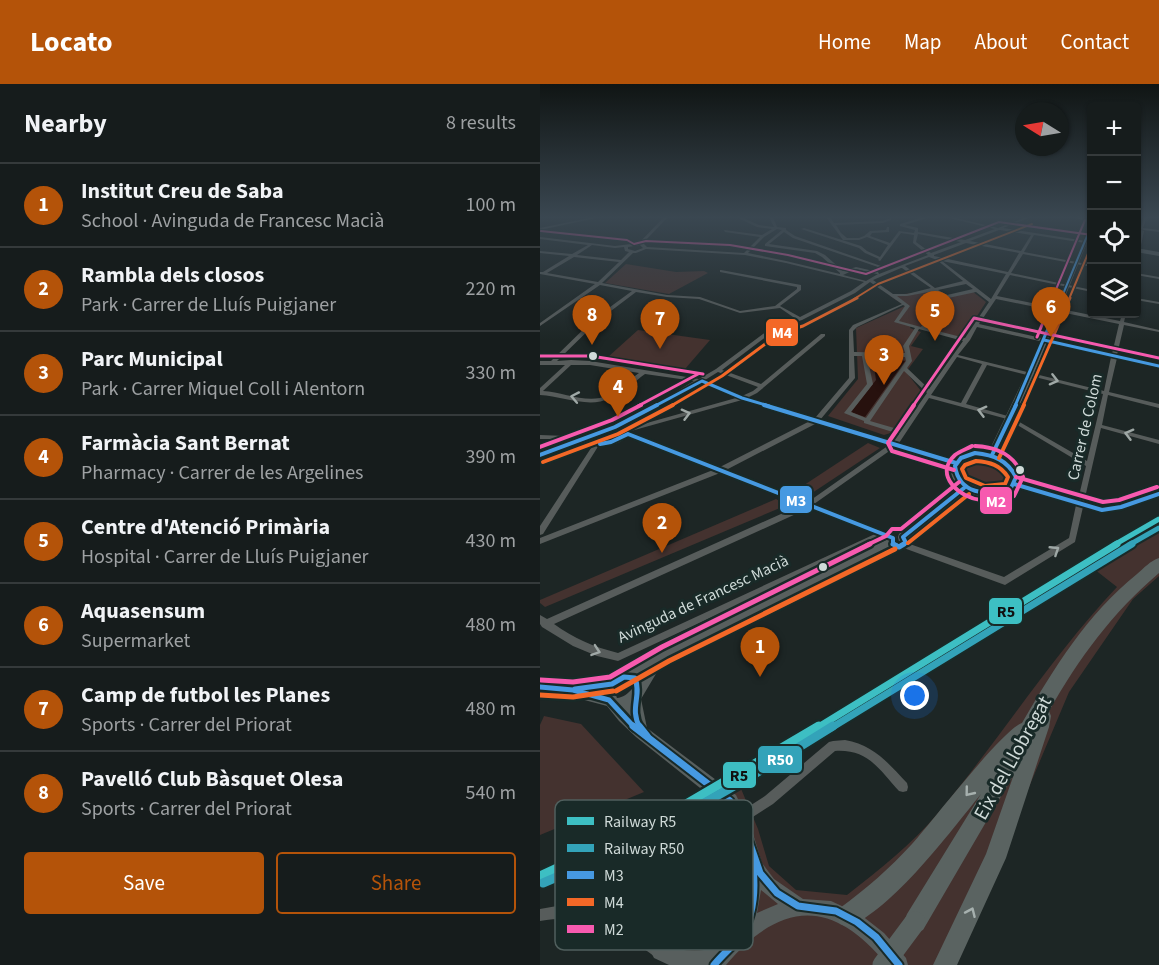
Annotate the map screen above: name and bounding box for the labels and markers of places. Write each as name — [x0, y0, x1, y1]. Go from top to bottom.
pin: 6 — [1032, 288, 1070, 337]
pin: 5 — [916, 292, 954, 341]
pin: 8 — [572, 296, 612, 345]
pin: 7 — [640, 300, 680, 349]
pin: 3 — [864, 336, 904, 385]
unlabelled marker — [587, 350, 599, 362]
pin: 4 — [598, 368, 638, 417]
unlabelled marker — [1014, 464, 1026, 476]
pin: 2 — [642, 504, 682, 553]
unlabelled marker — [817, 561, 829, 573]
pin: 1 — [740, 628, 780, 677]

